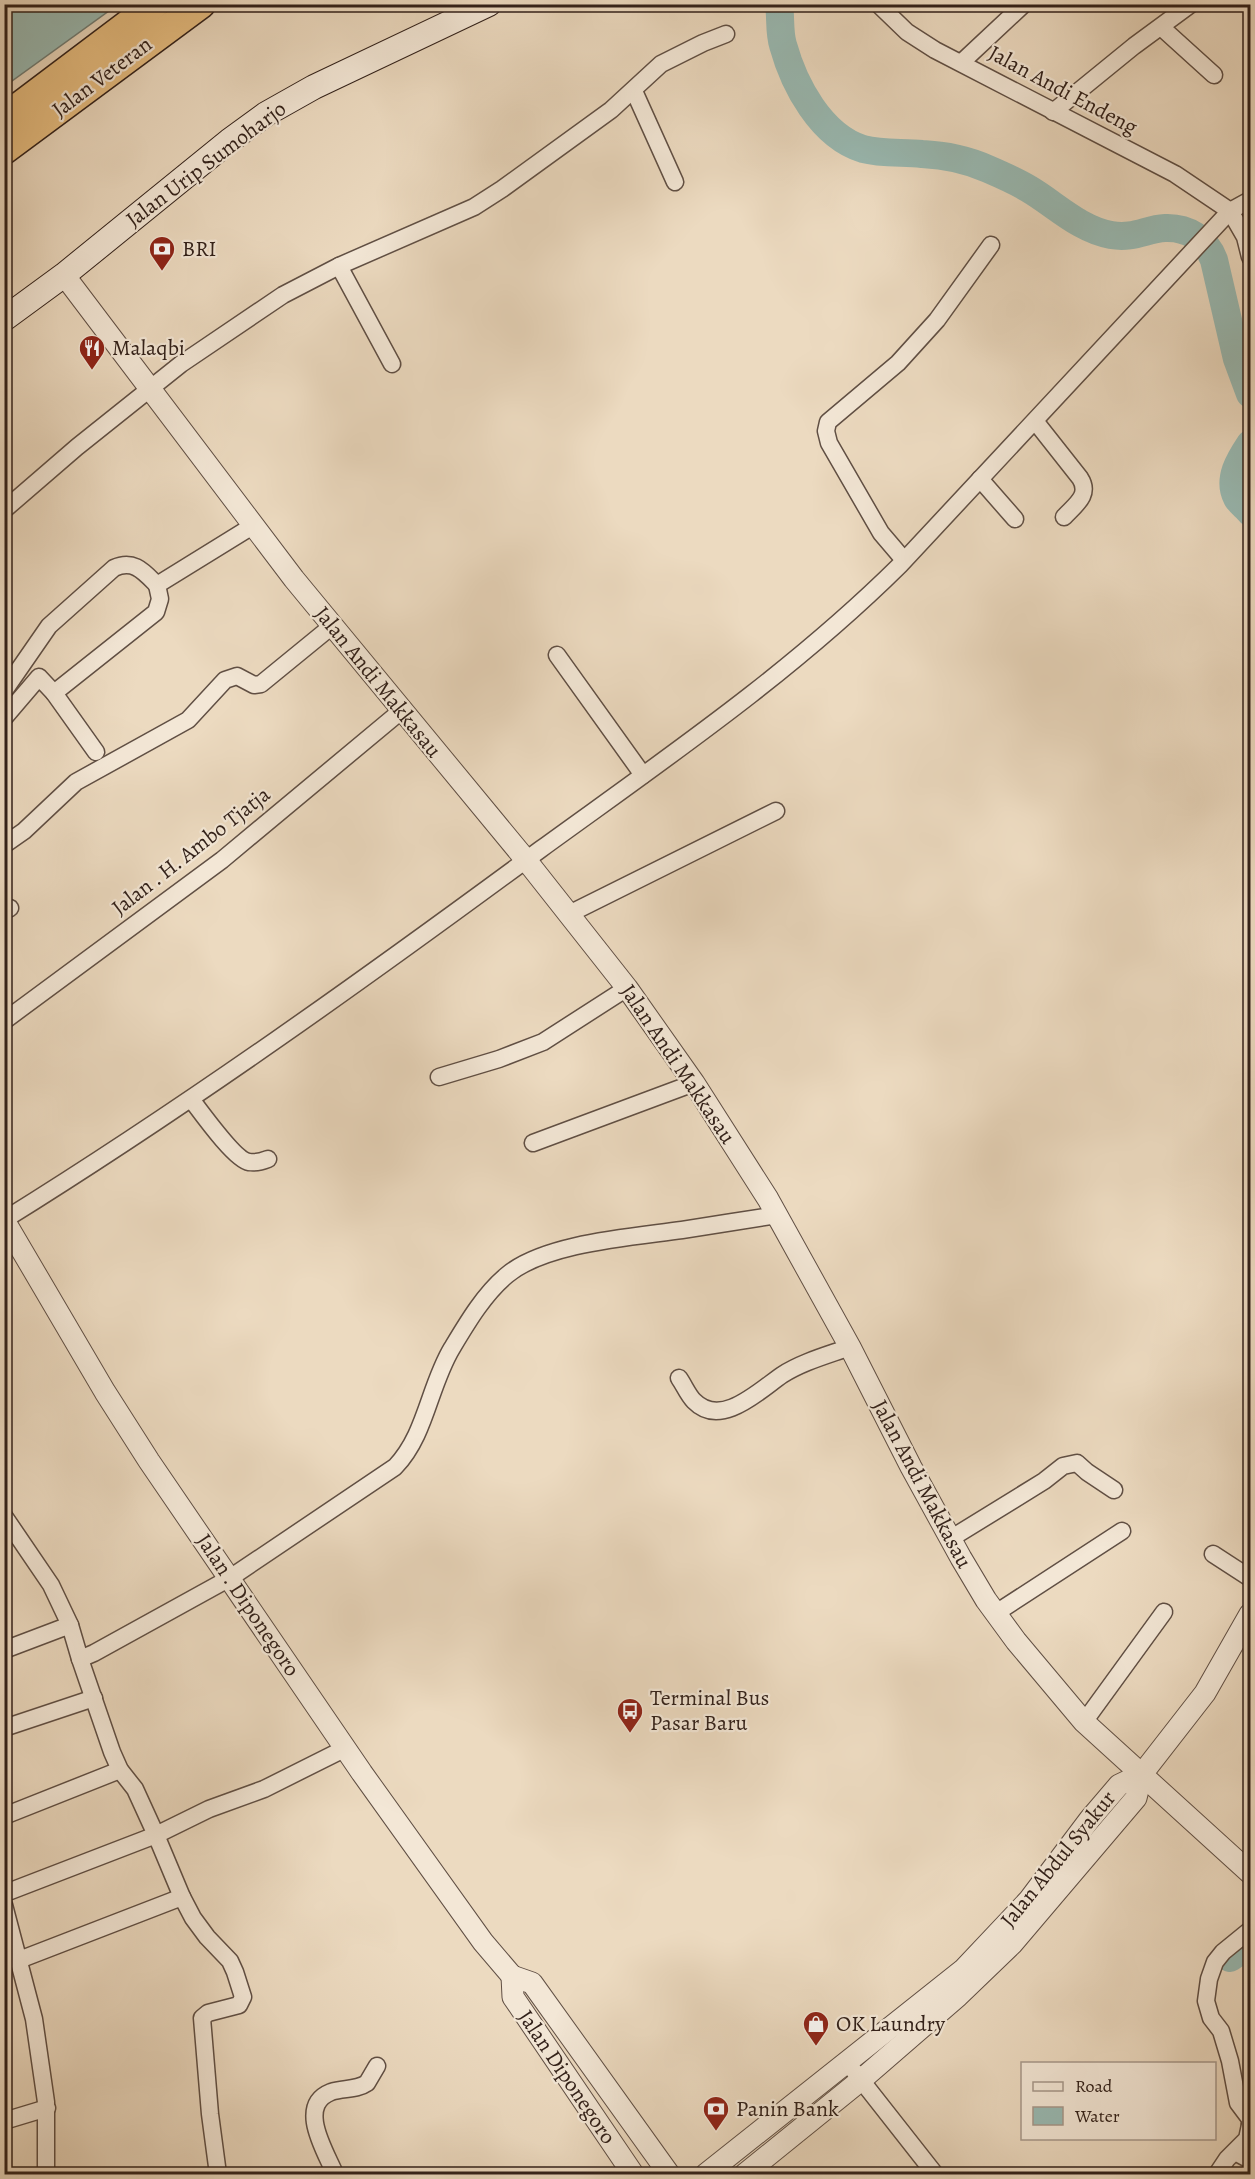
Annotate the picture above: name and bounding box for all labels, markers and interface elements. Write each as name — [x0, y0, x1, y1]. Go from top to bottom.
street label: Jalan Veteran — [46, 29, 158, 125]
street label: Jalan Andi Endeng — [983, 38, 1143, 142]
street label: Jalan Urip Sumoharjo — [120, 94, 292, 234]
bank icon: BRI — [147, 234, 177, 272]
place label: BRI — [182, 234, 217, 264]
restaurant icon: Malaqbi — [77, 333, 107, 371]
place label: Malaqbi — [112, 333, 185, 363]
street label: Jalan Andi Makkasau — [307, 600, 449, 764]
street label: Jalan . H. Ambo Tjatja — [106, 779, 277, 922]
street label: Jalan Andi Makkasau — [613, 978, 743, 1150]
street label: Jalan Andi Makkasau — [865, 1394, 979, 1574]
street label: Jalan . Diponegoro — [189, 1528, 307, 1682]
place label: Terminal Bus Pasar Baru — [650, 1683, 769, 1738]
bus stop icon: Terminal Bus Pasar Baru — [615, 1696, 645, 1734]
street label: Jalan Abdul Syakur — [993, 1784, 1123, 1934]
street label: Jalan Diponegoro — [511, 2004, 623, 2150]
shop icon: OK Laundry — [801, 2009, 831, 2047]
place label: OK Laundry — [836, 2009, 945, 2039]
legend — [1021, 2062, 1216, 2140]
text: Road — [1075, 2074, 1113, 2098]
bank icon: Panin Bank — [701, 2094, 731, 2132]
place label: Panin Bank — [736, 2094, 839, 2124]
text: Water — [1074, 2104, 1120, 2128]

